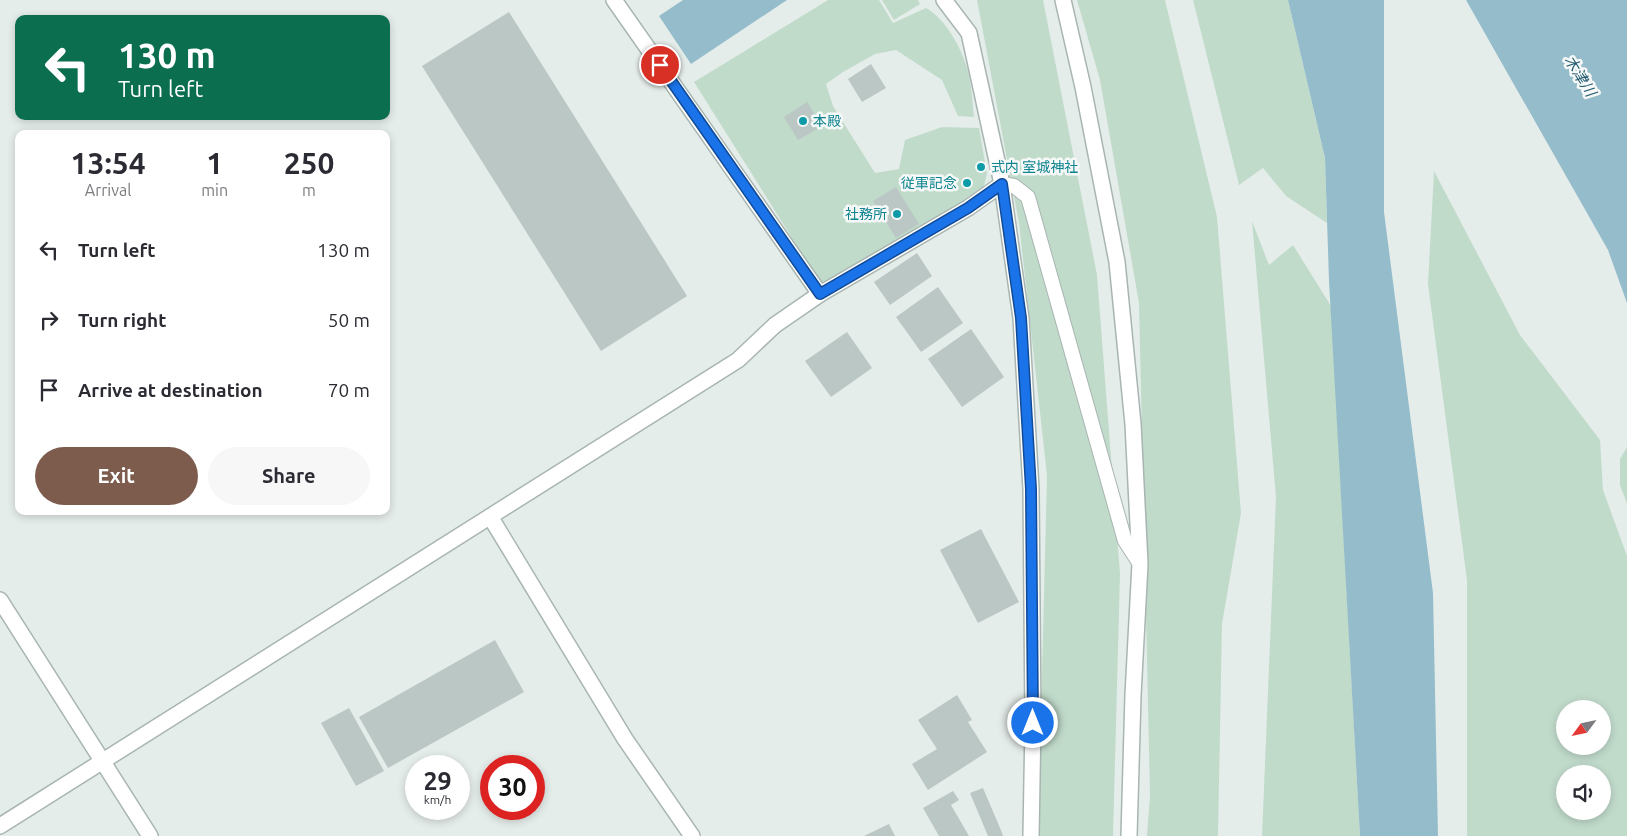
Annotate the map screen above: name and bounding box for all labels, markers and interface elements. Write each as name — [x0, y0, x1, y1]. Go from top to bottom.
icon: left — [35, 35, 100, 100]
text: 130 m — [118, 35, 216, 75]
pin — [639, 44, 681, 86]
icon: arrive — [646, 51, 674, 79]
water label: 木津川 — [1561, 52, 1601, 101]
text: Turn left — [118, 76, 203, 101]
place label: 本殿 — [813, 113, 841, 129]
marker: 本殿 — [797, 115, 809, 127]
text: 13:54 — [71, 146, 146, 180]
text: 1 — [206, 146, 223, 180]
text: 250 — [284, 146, 334, 180]
place label: 式内 室城神社 — [991, 159, 1078, 175]
marker: 式内 室城神社 — [975, 161, 987, 173]
place label: 従軍記念 — [901, 175, 957, 191]
marker: 従軍記念 — [961, 177, 973, 189]
text: Arrival — [85, 181, 131, 199]
text: min — [201, 181, 228, 199]
text: m — [302, 181, 316, 199]
place label: 社務所 — [845, 206, 887, 222]
marker: 社務所 — [891, 208, 903, 220]
icon: left — [35, 236, 63, 264]
text: Turn left — [78, 239, 156, 261]
text: 130 m — [317, 239, 370, 261]
icon: right — [35, 306, 63, 334]
text: Turn right — [78, 309, 166, 331]
text: 50 m — [328, 309, 370, 331]
icon: arrive — [35, 376, 63, 404]
text: Arrive at destination — [78, 379, 263, 401]
text: 70 m — [328, 379, 370, 401]
button: Exit — [35, 447, 198, 505]
button: Share — [208, 447, 370, 505]
position arrow — [1006, 696, 1058, 748]
north arrow — [1556, 700, 1611, 755]
map controls — [1556, 700, 1611, 820]
speed limit sign: 30 — [480, 755, 545, 820]
button: sound — [1556, 765, 1611, 820]
text: 29 — [423, 767, 452, 795]
text: km/h — [424, 793, 451, 806]

